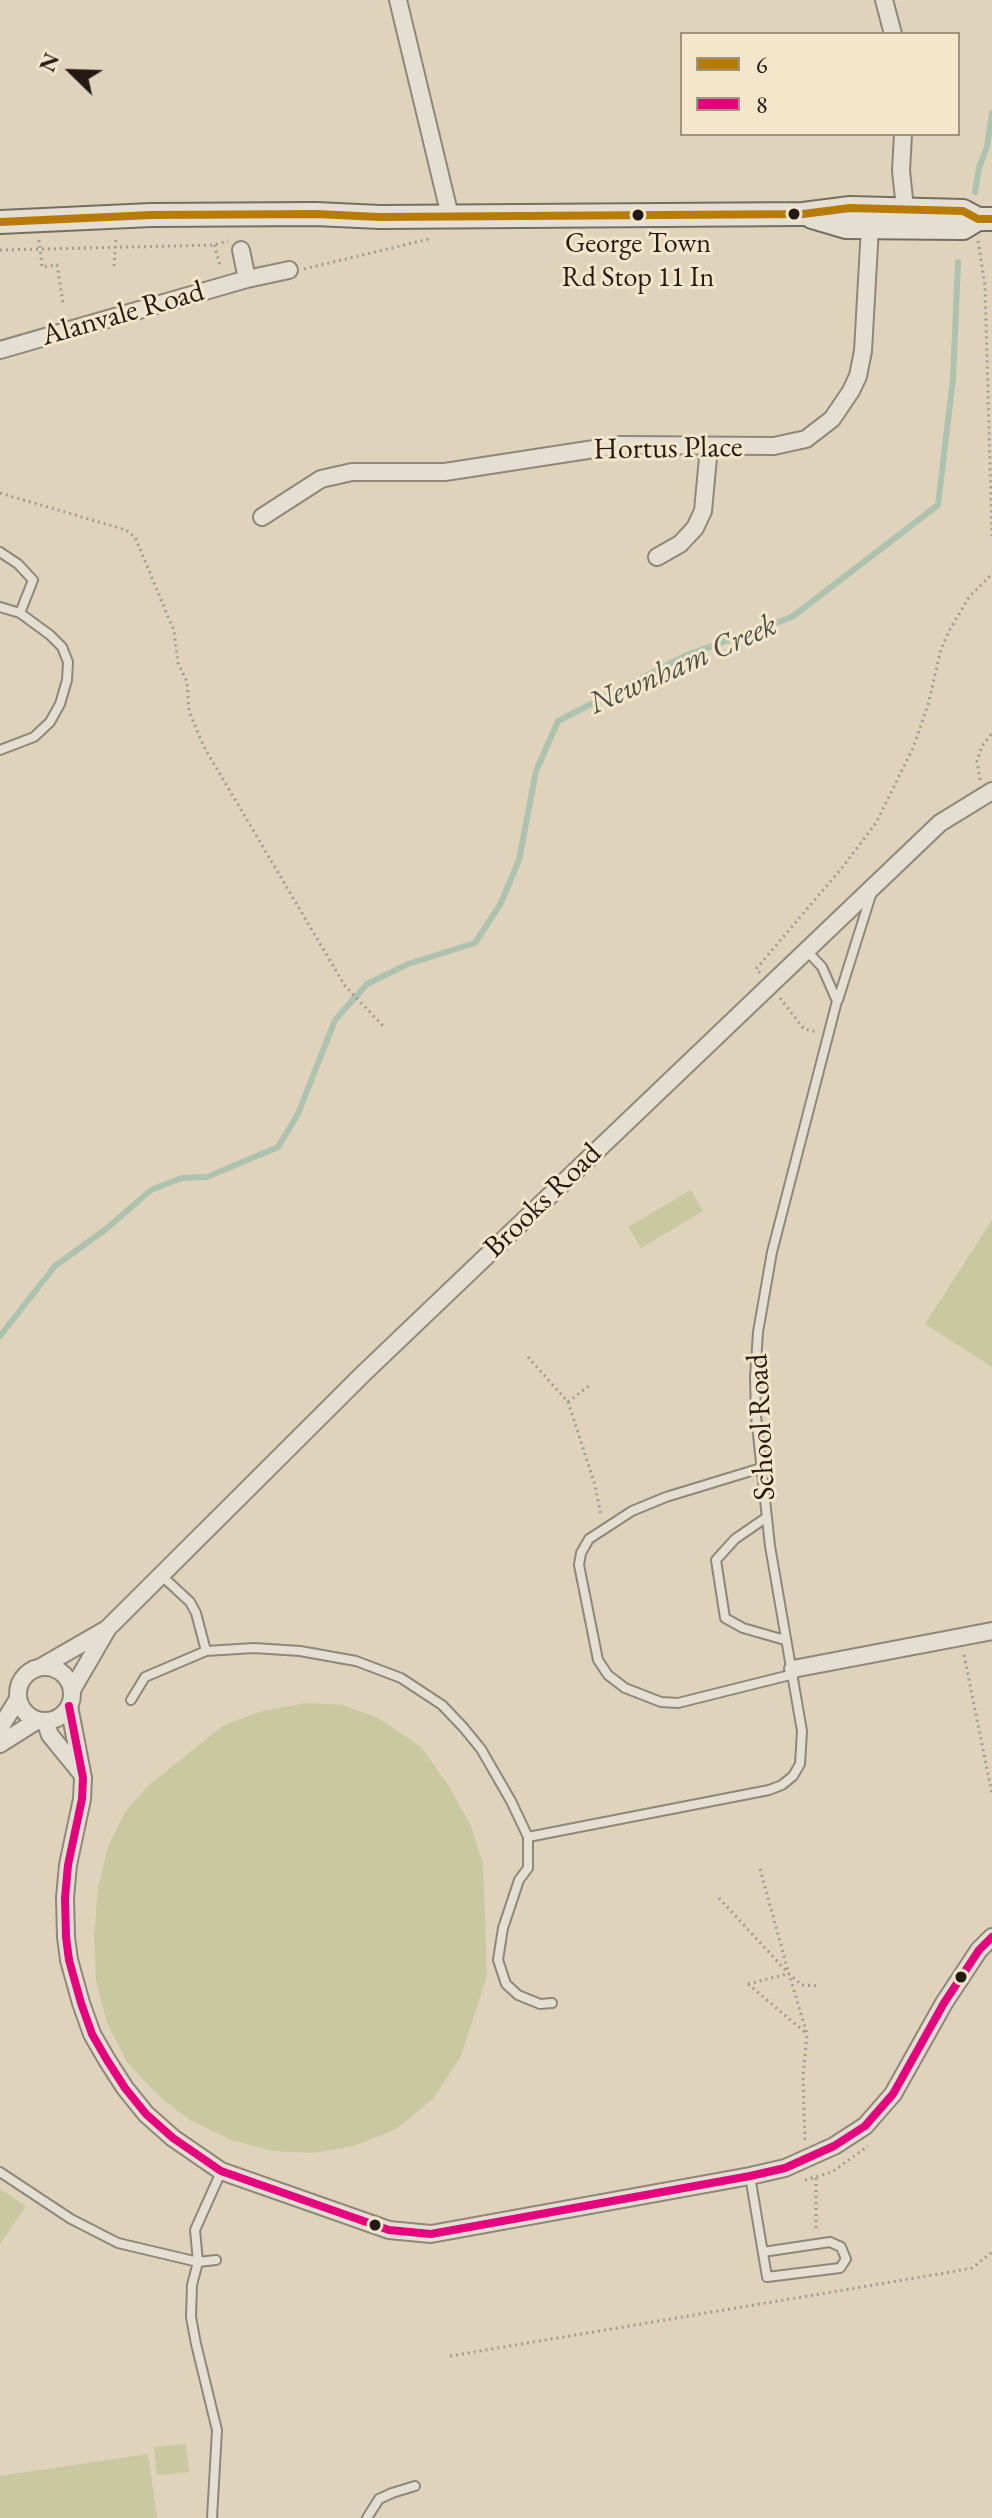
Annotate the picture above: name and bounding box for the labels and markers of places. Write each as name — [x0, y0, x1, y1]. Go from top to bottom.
unlabelled marker — [786, 206, 802, 222]
marker: George Town Rd Stop 11 In — [630, 207, 646, 223]
place label: George Town Rd Stop 11 In — [562, 227, 714, 293]
unlabelled marker — [953, 1969, 969, 1985]
unlabelled marker — [367, 2217, 383, 2233]

